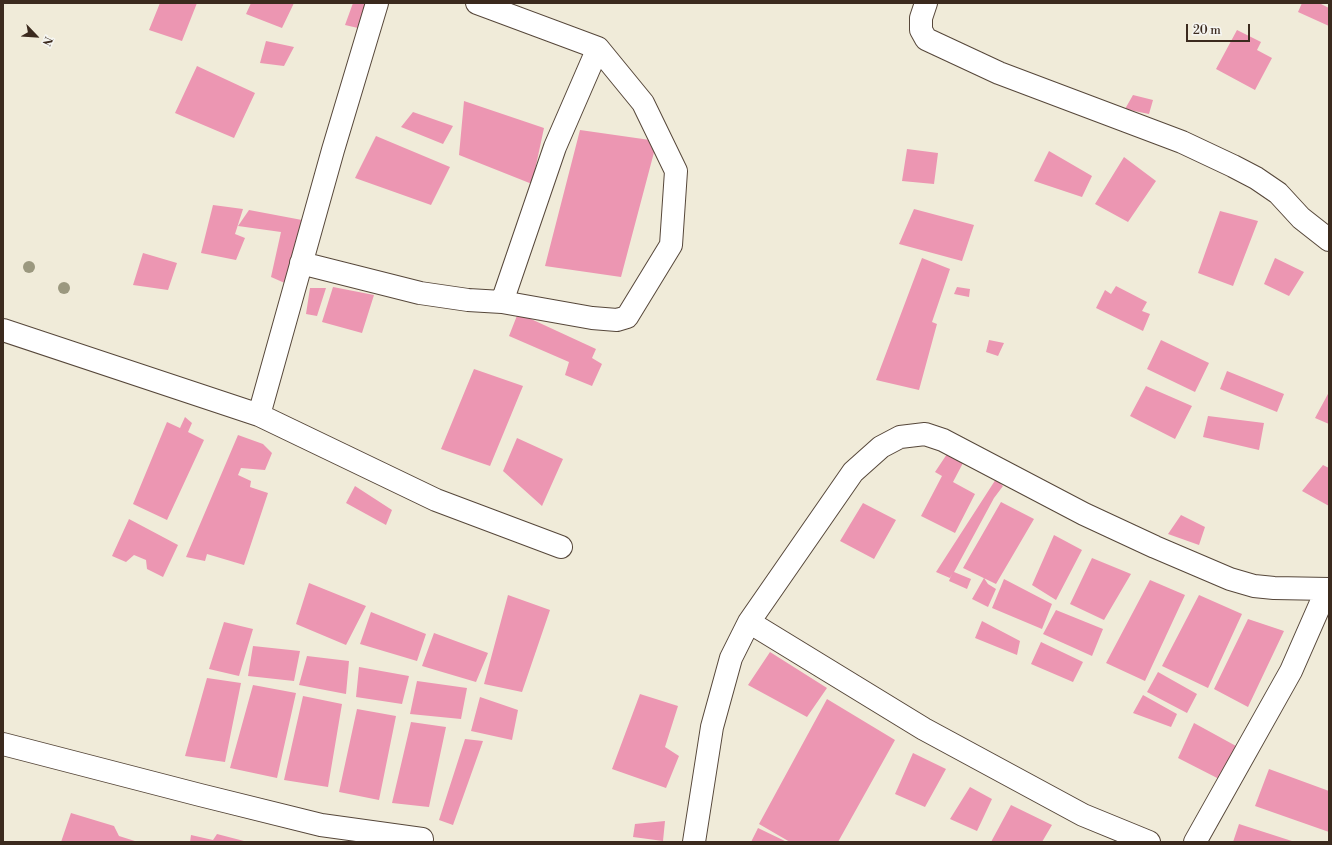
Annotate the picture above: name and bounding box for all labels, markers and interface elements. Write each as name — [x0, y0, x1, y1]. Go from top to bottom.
north arrow — [16, 16, 56, 56]
scale bar — [1188, 16, 1252, 42]
text: 20 m — [1193, 23, 1221, 38]
text: N — [39, 34, 55, 48]

